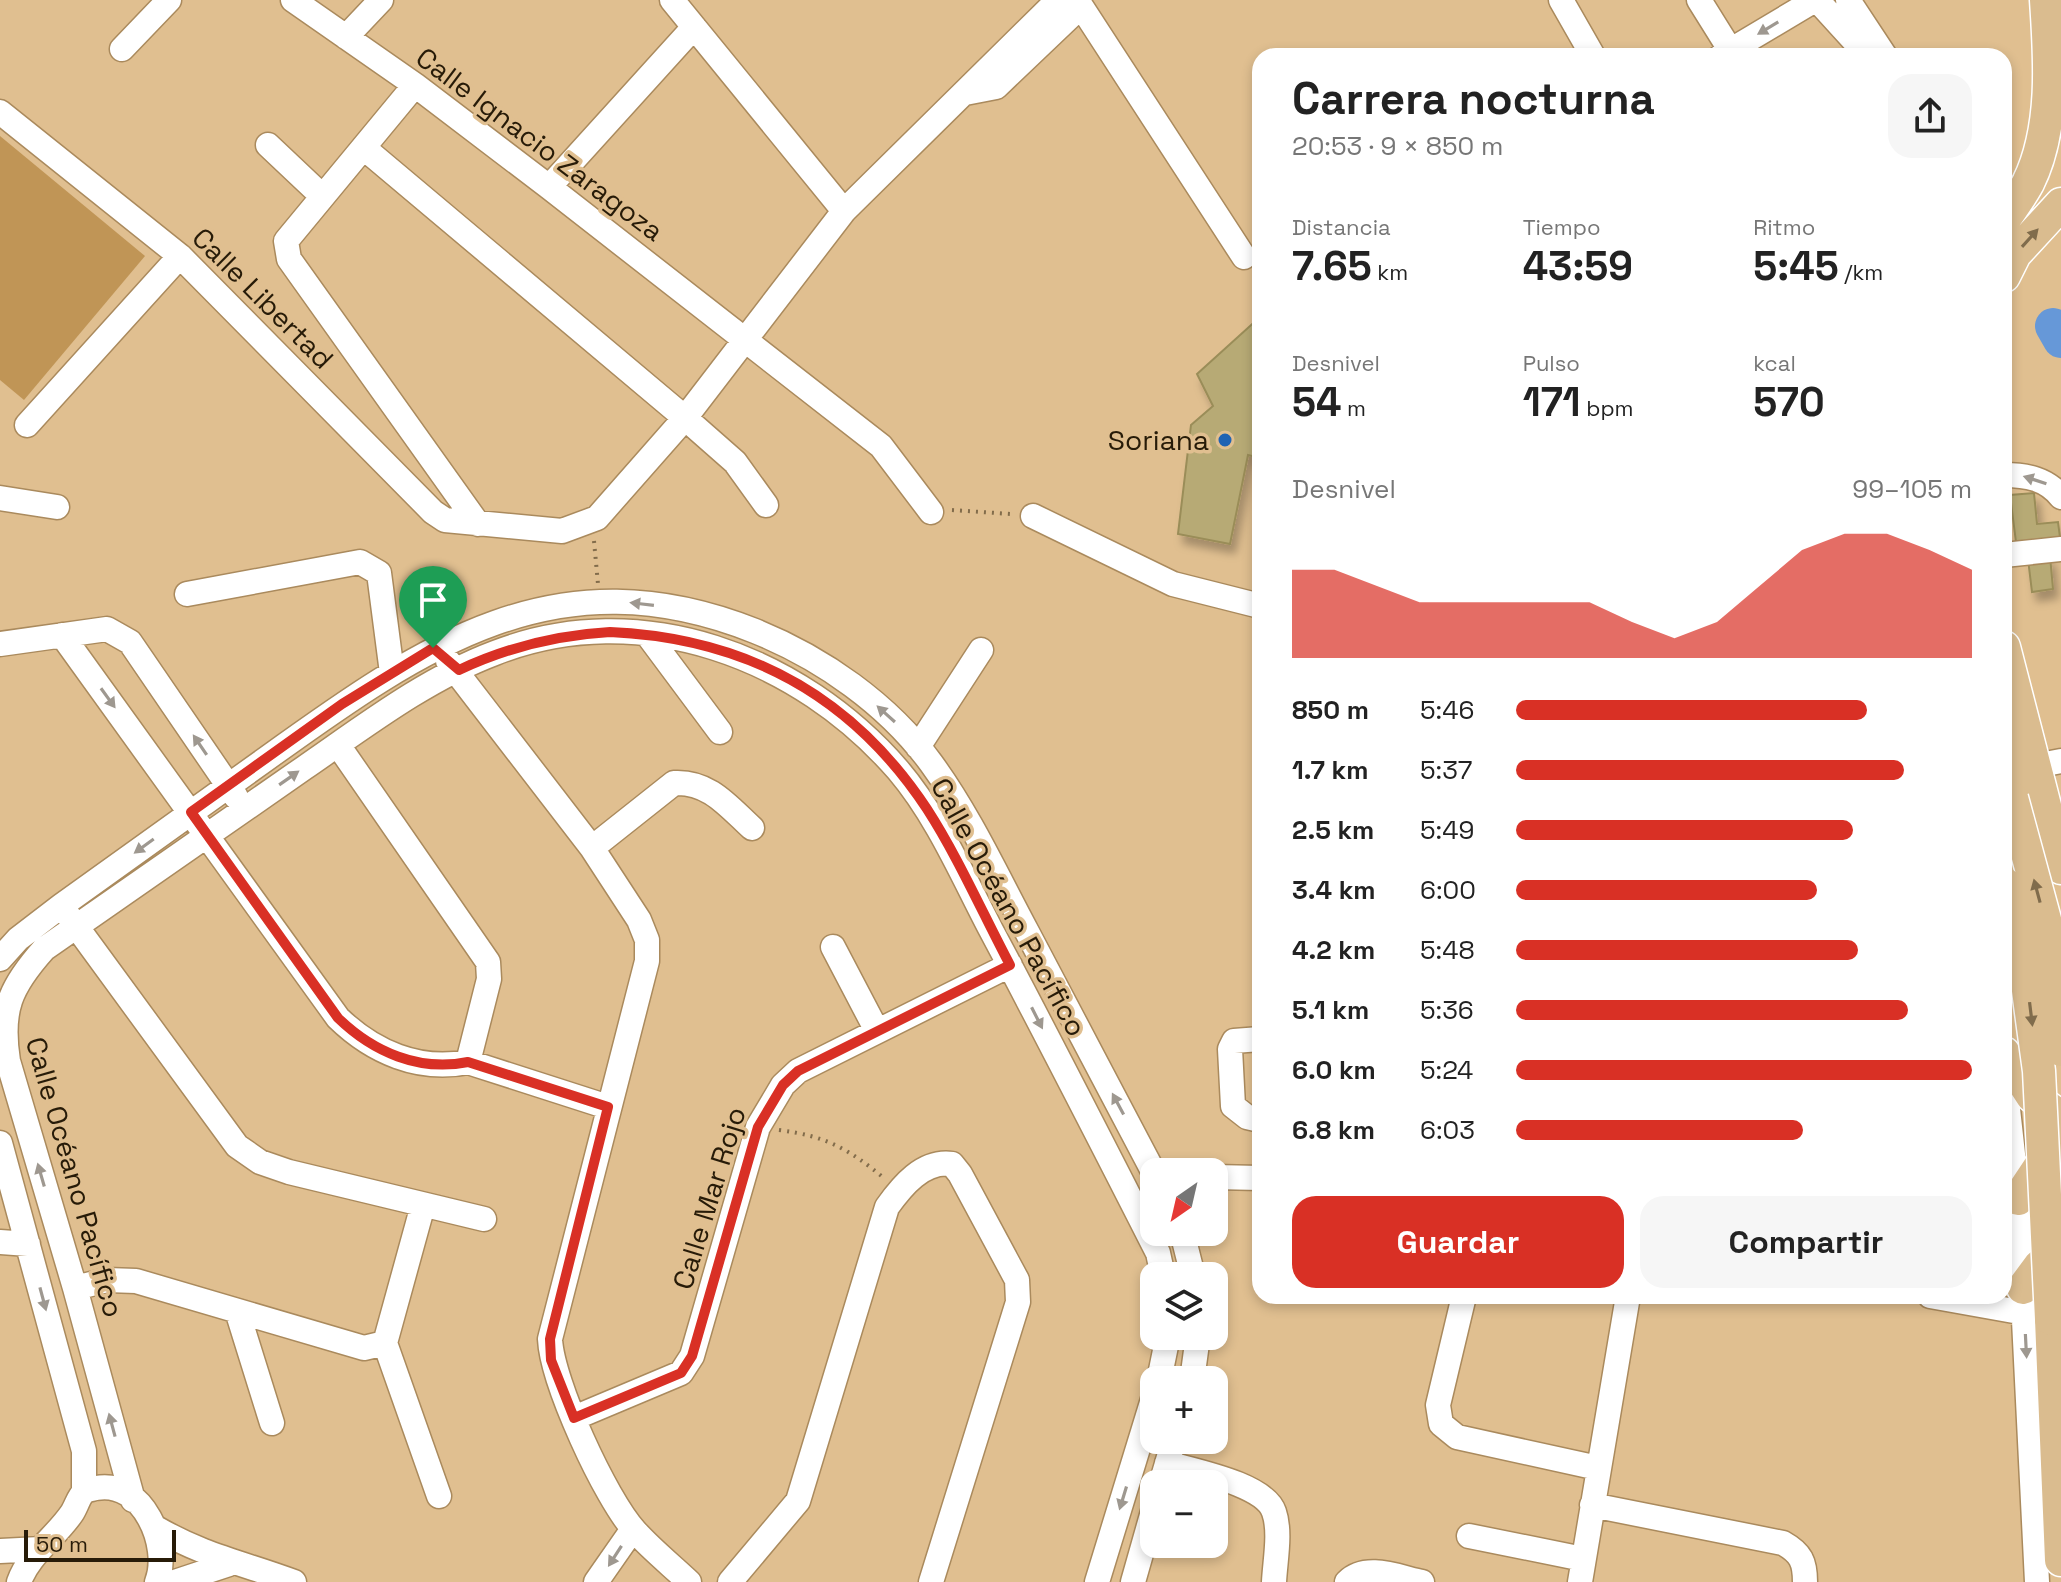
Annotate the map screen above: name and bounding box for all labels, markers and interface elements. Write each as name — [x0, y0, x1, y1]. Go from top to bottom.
one-way arrow — [1757, 21, 1779, 35]
street label: Calle Ignacio Zaragoza — [409, 39, 671, 249]
text: Carrera nocturna — [1292, 71, 1655, 127]
button: share — [1888, 74, 1972, 158]
text: 20:53 · 9 × 850 m — [1292, 129, 1503, 163]
text: Distancia — [1292, 213, 1391, 241]
text: Tiempo — [1523, 213, 1601, 241]
text: Ritmo — [1753, 213, 1815, 241]
street label: Calle Libertad — [185, 220, 341, 376]
one-way arrow — [2020, 228, 2038, 247]
text: 7.65 — [1292, 241, 1372, 292]
text: 43:59 — [1523, 241, 1633, 292]
text: 5:45 — [1753, 241, 1839, 292]
text: km — [1372, 258, 1408, 286]
text: /km — [1839, 258, 1883, 286]
text: Desnivel — [1292, 349, 1380, 377]
text: Pulso — [1523, 349, 1580, 377]
text: kcal — [1753, 349, 1796, 377]
text: 54 — [1292, 377, 1341, 428]
text: 171 — [1523, 377, 1581, 428]
text: 570 — [1753, 377, 1825, 428]
text: m — [1341, 394, 1366, 422]
text: bpm — [1581, 394, 1634, 422]
place label: Soriana — [1108, 422, 1209, 458]
marker: Soriana — [1216, 431, 1234, 449]
text: Desnivel — [1292, 472, 1396, 506]
text: 99–105 m — [1852, 472, 1972, 506]
one-way arrow — [2023, 474, 2047, 486]
pin — [399, 566, 467, 648]
icon: arrive — [411, 578, 455, 622]
one-way arrow — [629, 598, 654, 611]
one-way arrow — [100, 688, 116, 709]
text: 850 m — [1292, 693, 1369, 727]
text: 5:46 — [1420, 693, 1474, 727]
one-way arrow — [876, 705, 895, 723]
one-way arrow — [193, 735, 208, 756]
text: 1.7 km — [1292, 753, 1369, 787]
text: 5:37 — [1420, 753, 1473, 787]
one-way arrow — [279, 771, 300, 786]
street label: Calle Océano Pacífico — [923, 772, 1095, 1042]
text: 2.5 km — [1292, 813, 1374, 847]
text: 5:49 — [1420, 813, 1474, 847]
one-way arrow — [133, 838, 155, 854]
text: 3.4 km — [1292, 873, 1376, 907]
text: 6:00 — [1420, 873, 1476, 907]
one-way arrow — [2030, 878, 2043, 902]
text: 4.2 km — [1292, 933, 1375, 967]
text: 5:48 — [1420, 933, 1475, 967]
text: 5.1 km — [1292, 993, 1369, 1027]
text: 5:36 — [1420, 993, 1474, 1027]
one-way arrow — [2025, 1002, 2038, 1027]
one-way arrow — [1030, 1007, 1044, 1029]
street label: Calle Océano Pacífico — [18, 1033, 132, 1321]
text: 6.0 km — [1292, 1053, 1376, 1087]
text: 5:24 — [1420, 1053, 1473, 1087]
one-way arrow — [1111, 1093, 1125, 1115]
street label: Calle Mar Rojo — [664, 1102, 754, 1294]
text: 6.8 km — [1292, 1113, 1375, 1147]
text: 6:03 — [1420, 1113, 1475, 1147]
north arrow — [1140, 1158, 1228, 1246]
map controls — [1140, 1158, 1228, 1558]
one-way arrow — [34, 1163, 47, 1187]
button: Guardar — [1292, 1196, 1624, 1288]
button: Compartir — [1640, 1196, 1972, 1288]
button: layers — [1140, 1262, 1228, 1350]
one-way arrow — [37, 1286, 49, 1311]
one-way arrow — [2020, 1334, 2033, 1359]
button: + — [1140, 1366, 1228, 1454]
one-way arrow — [106, 1412, 118, 1437]
button: − — [1140, 1470, 1228, 1558]
one-way arrow — [1116, 1486, 1129, 1510]
scale bar — [24, 1526, 176, 1562]
text: 50 m — [36, 1530, 88, 1558]
one-way arrow — [608, 1545, 623, 1567]

